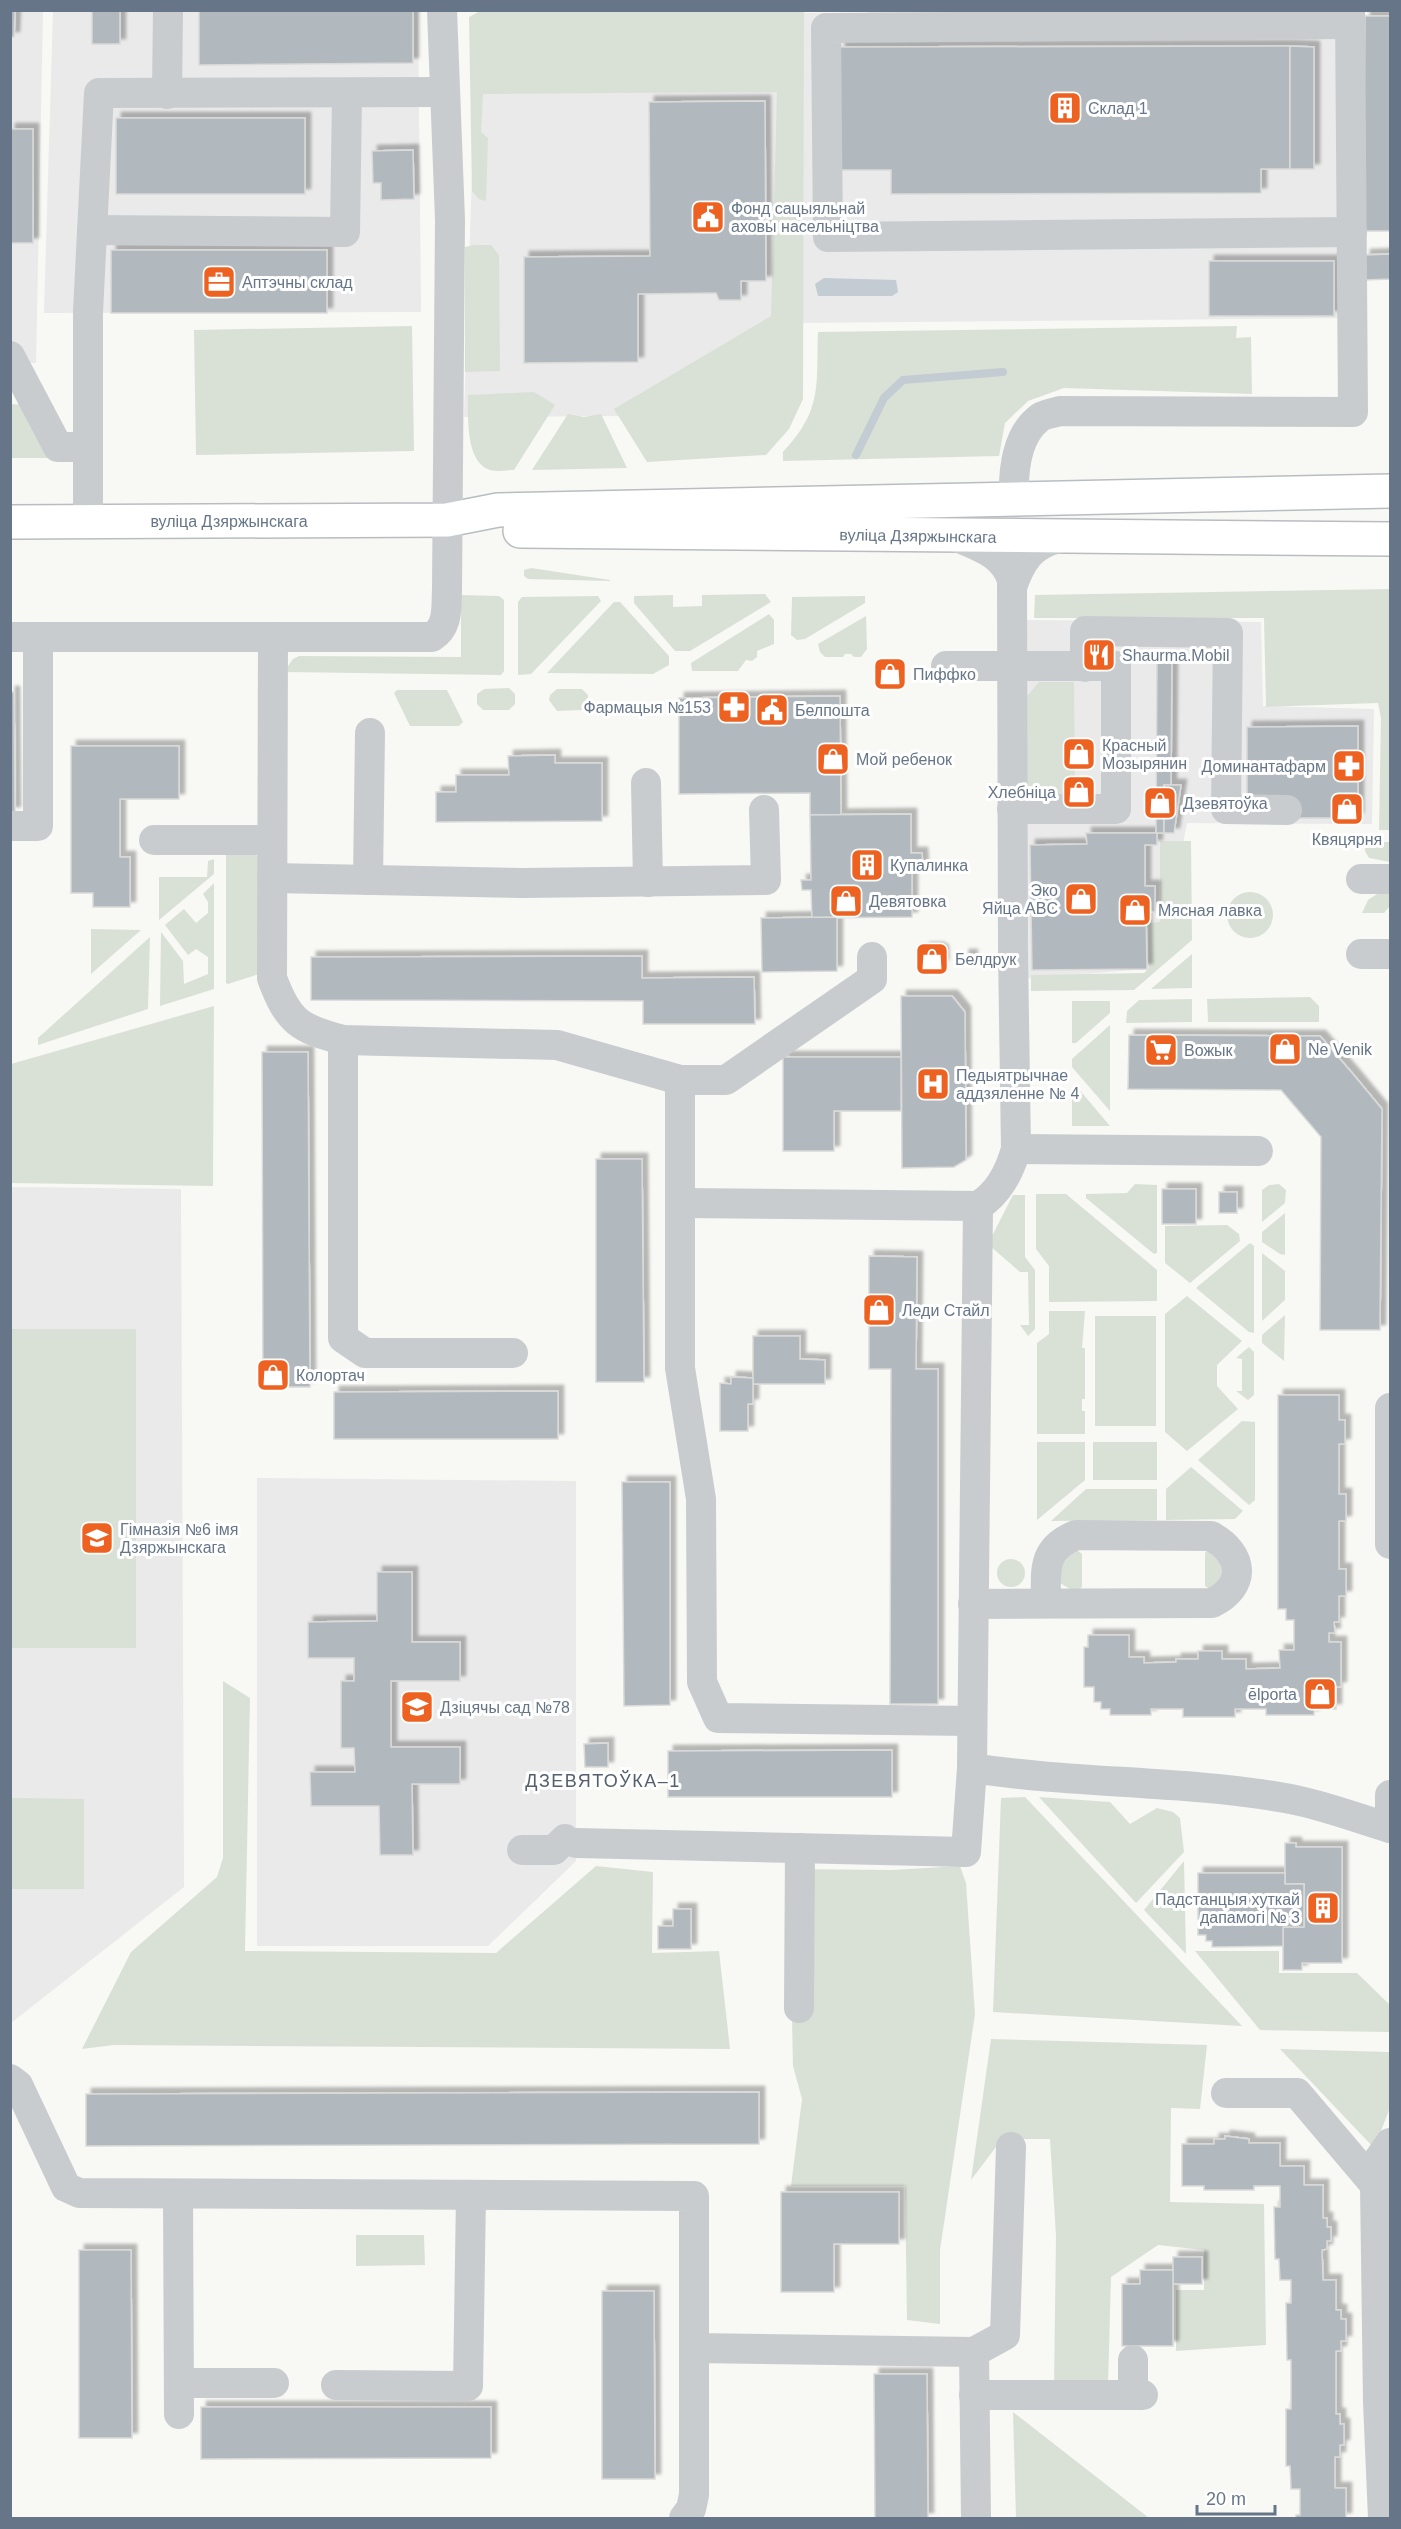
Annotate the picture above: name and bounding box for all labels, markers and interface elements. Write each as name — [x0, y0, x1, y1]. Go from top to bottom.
building icon: Склад 1 — [1047, 90, 1083, 126]
place label: Склад 1 — [1088, 100, 1148, 117]
public building icon: Фонд сацыяльнай аховы насельніцтва — [690, 199, 726, 235]
place label: Фонд сацыяльнай аховы насельніцтва — [731, 200, 879, 235]
office icon: Аптэчны склад — [201, 264, 237, 300]
place label: Аптэчны склад — [242, 274, 353, 291]
street label: вуліца Дзяржынскага — [150, 513, 308, 530]
street label: вуліца Дзяржынскага — [839, 526, 997, 546]
restaurant icon: Shaurma.Mobil — [1081, 637, 1117, 673]
place label: Shaurma.Mobil — [1122, 647, 1230, 664]
shop icon: Пиффко — [872, 656, 908, 692]
place label: Пиффко — [913, 666, 976, 683]
pharmacy icon: Фармацыя №153 — [716, 689, 752, 725]
public building icon: Белпошта — [754, 692, 790, 728]
place label: Фармацыя №153 — [584, 699, 711, 716]
place label: Белпошта — [795, 702, 870, 719]
shop icon: Красный Мозырянин — [1061, 736, 1097, 772]
place label: Красный Мозырянин — [1102, 737, 1187, 772]
shop icon: Мой ребенок — [815, 741, 851, 777]
pharmacy icon: Доминантафарм — [1331, 748, 1367, 784]
place label: Мой ребенок — [856, 751, 953, 768]
place label: Доминантафарм — [1202, 758, 1326, 775]
shop icon: Хлебніца — [1061, 774, 1097, 810]
place label: Хлебніца — [988, 784, 1056, 801]
shop icon: Дзевятоўка — [1142, 785, 1178, 821]
shop icon: Квяцярня — [1329, 791, 1365, 827]
place label: Дзевятоўка — [1183, 795, 1268, 812]
place label: Квяцярня — [1312, 831, 1382, 848]
building icon: Купалинка — [849, 847, 885, 883]
place label: Купалинка — [890, 857, 968, 874]
shop icon: Эко Яйца ABC — [1063, 881, 1099, 917]
place label: Эко Яйца ABC — [982, 882, 1058, 917]
shop icon: Девятовка — [828, 883, 864, 919]
shop icon: Мясная лавка — [1117, 892, 1153, 928]
place label: Девятовка — [869, 893, 947, 910]
place label: Мясная лавка — [1158, 902, 1262, 919]
shop icon: Белдрук — [914, 941, 950, 977]
place label: Белдрук — [955, 951, 1017, 968]
shop icon: Ne Venik — [1267, 1031, 1303, 1067]
supermarket icon: Вожык — [1143, 1032, 1179, 1068]
place label: Ne Venik — [1308, 1041, 1373, 1058]
place label: Вожык — [1184, 1042, 1234, 1059]
hospital icon: Педыятрычнае аддзяленне № 4 — [915, 1066, 951, 1102]
place label: Педыятрычнае аддзяленне № 4 — [956, 1067, 1079, 1102]
shop icon: Леди Стайл — [861, 1292, 897, 1328]
place label: Леди Стайл — [902, 1302, 990, 1319]
shop icon: Колортач — [255, 1357, 291, 1393]
place label: Колортач — [296, 1367, 365, 1384]
school or university icon: Гімназія №6 імя Дзяржынскага — [79, 1520, 115, 1556]
place label: Гімназія №6 імя Дзяржынскага — [120, 1521, 239, 1556]
shop icon: ēlporta — [1302, 1676, 1338, 1712]
place label: ēlporta — [1248, 1686, 1297, 1703]
school or university icon: Дзіцячы сад №78 — [399, 1689, 435, 1725]
place label: Дзіцячы сад №78 — [440, 1699, 570, 1716]
district label: ДЗЕВЯТОЎКА–1 — [525, 1770, 681, 1791]
building icon: Падстанцыя хуткай дапамогі № 3 — [1305, 1890, 1341, 1926]
place label: Падстанцыя хуткай дапамогі № 3 — [1155, 1891, 1300, 1926]
scale bar — [1197, 2478, 1275, 2516]
text: 20 m — [1206, 2489, 1246, 2509]

